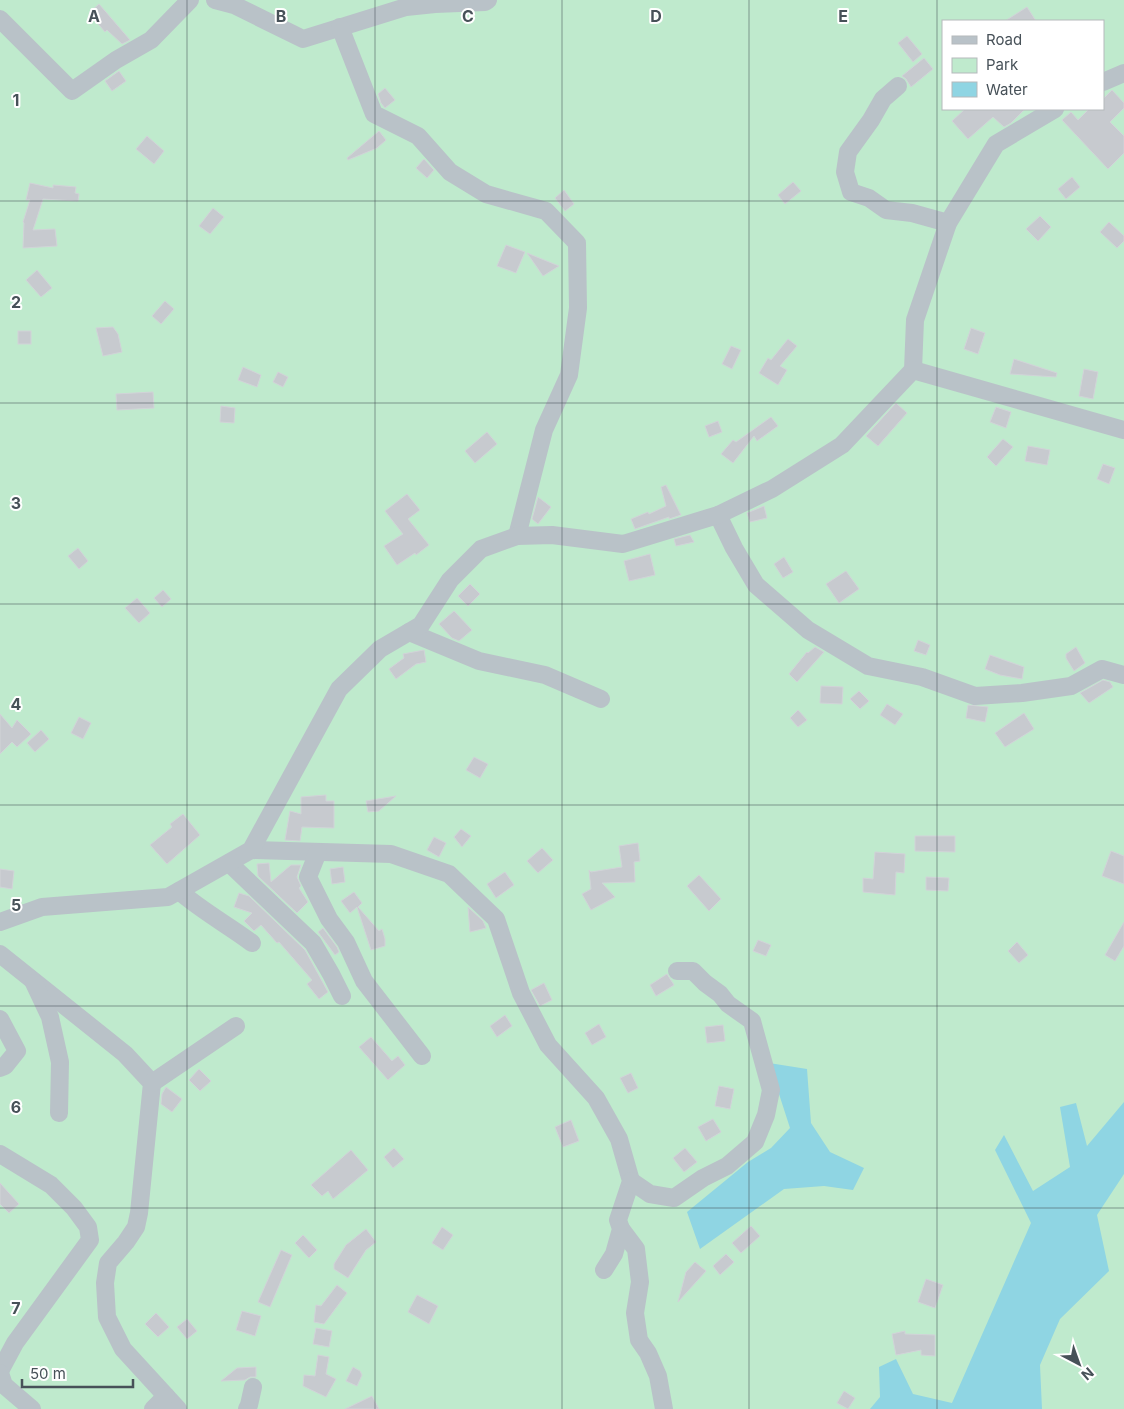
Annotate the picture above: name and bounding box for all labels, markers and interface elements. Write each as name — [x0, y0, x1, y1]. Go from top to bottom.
text: A — [88, 6, 100, 26]
text: B — [276, 6, 286, 26]
text: C — [462, 6, 474, 26]
text: D — [650, 6, 662, 26]
text: E — [838, 6, 848, 26]
legend — [942, 20, 1104, 110]
text: Road — [986, 30, 1022, 49]
text: Park — [986, 55, 1019, 74]
text: Water — [986, 80, 1028, 99]
text: 1 — [13, 90, 19, 110]
text: 2 — [11, 292, 21, 312]
text: 3 — [11, 493, 21, 513]
text: 4 — [11, 694, 22, 714]
text: 5 — [11, 895, 21, 915]
text: 6 — [11, 1097, 21, 1117]
text: 7 — [11, 1298, 21, 1318]
north arrow — [1054, 1339, 1104, 1389]
scale bar — [22, 1356, 134, 1388]
text: 50 m — [30, 1364, 66, 1383]
text: N — [1078, 1364, 1097, 1384]

